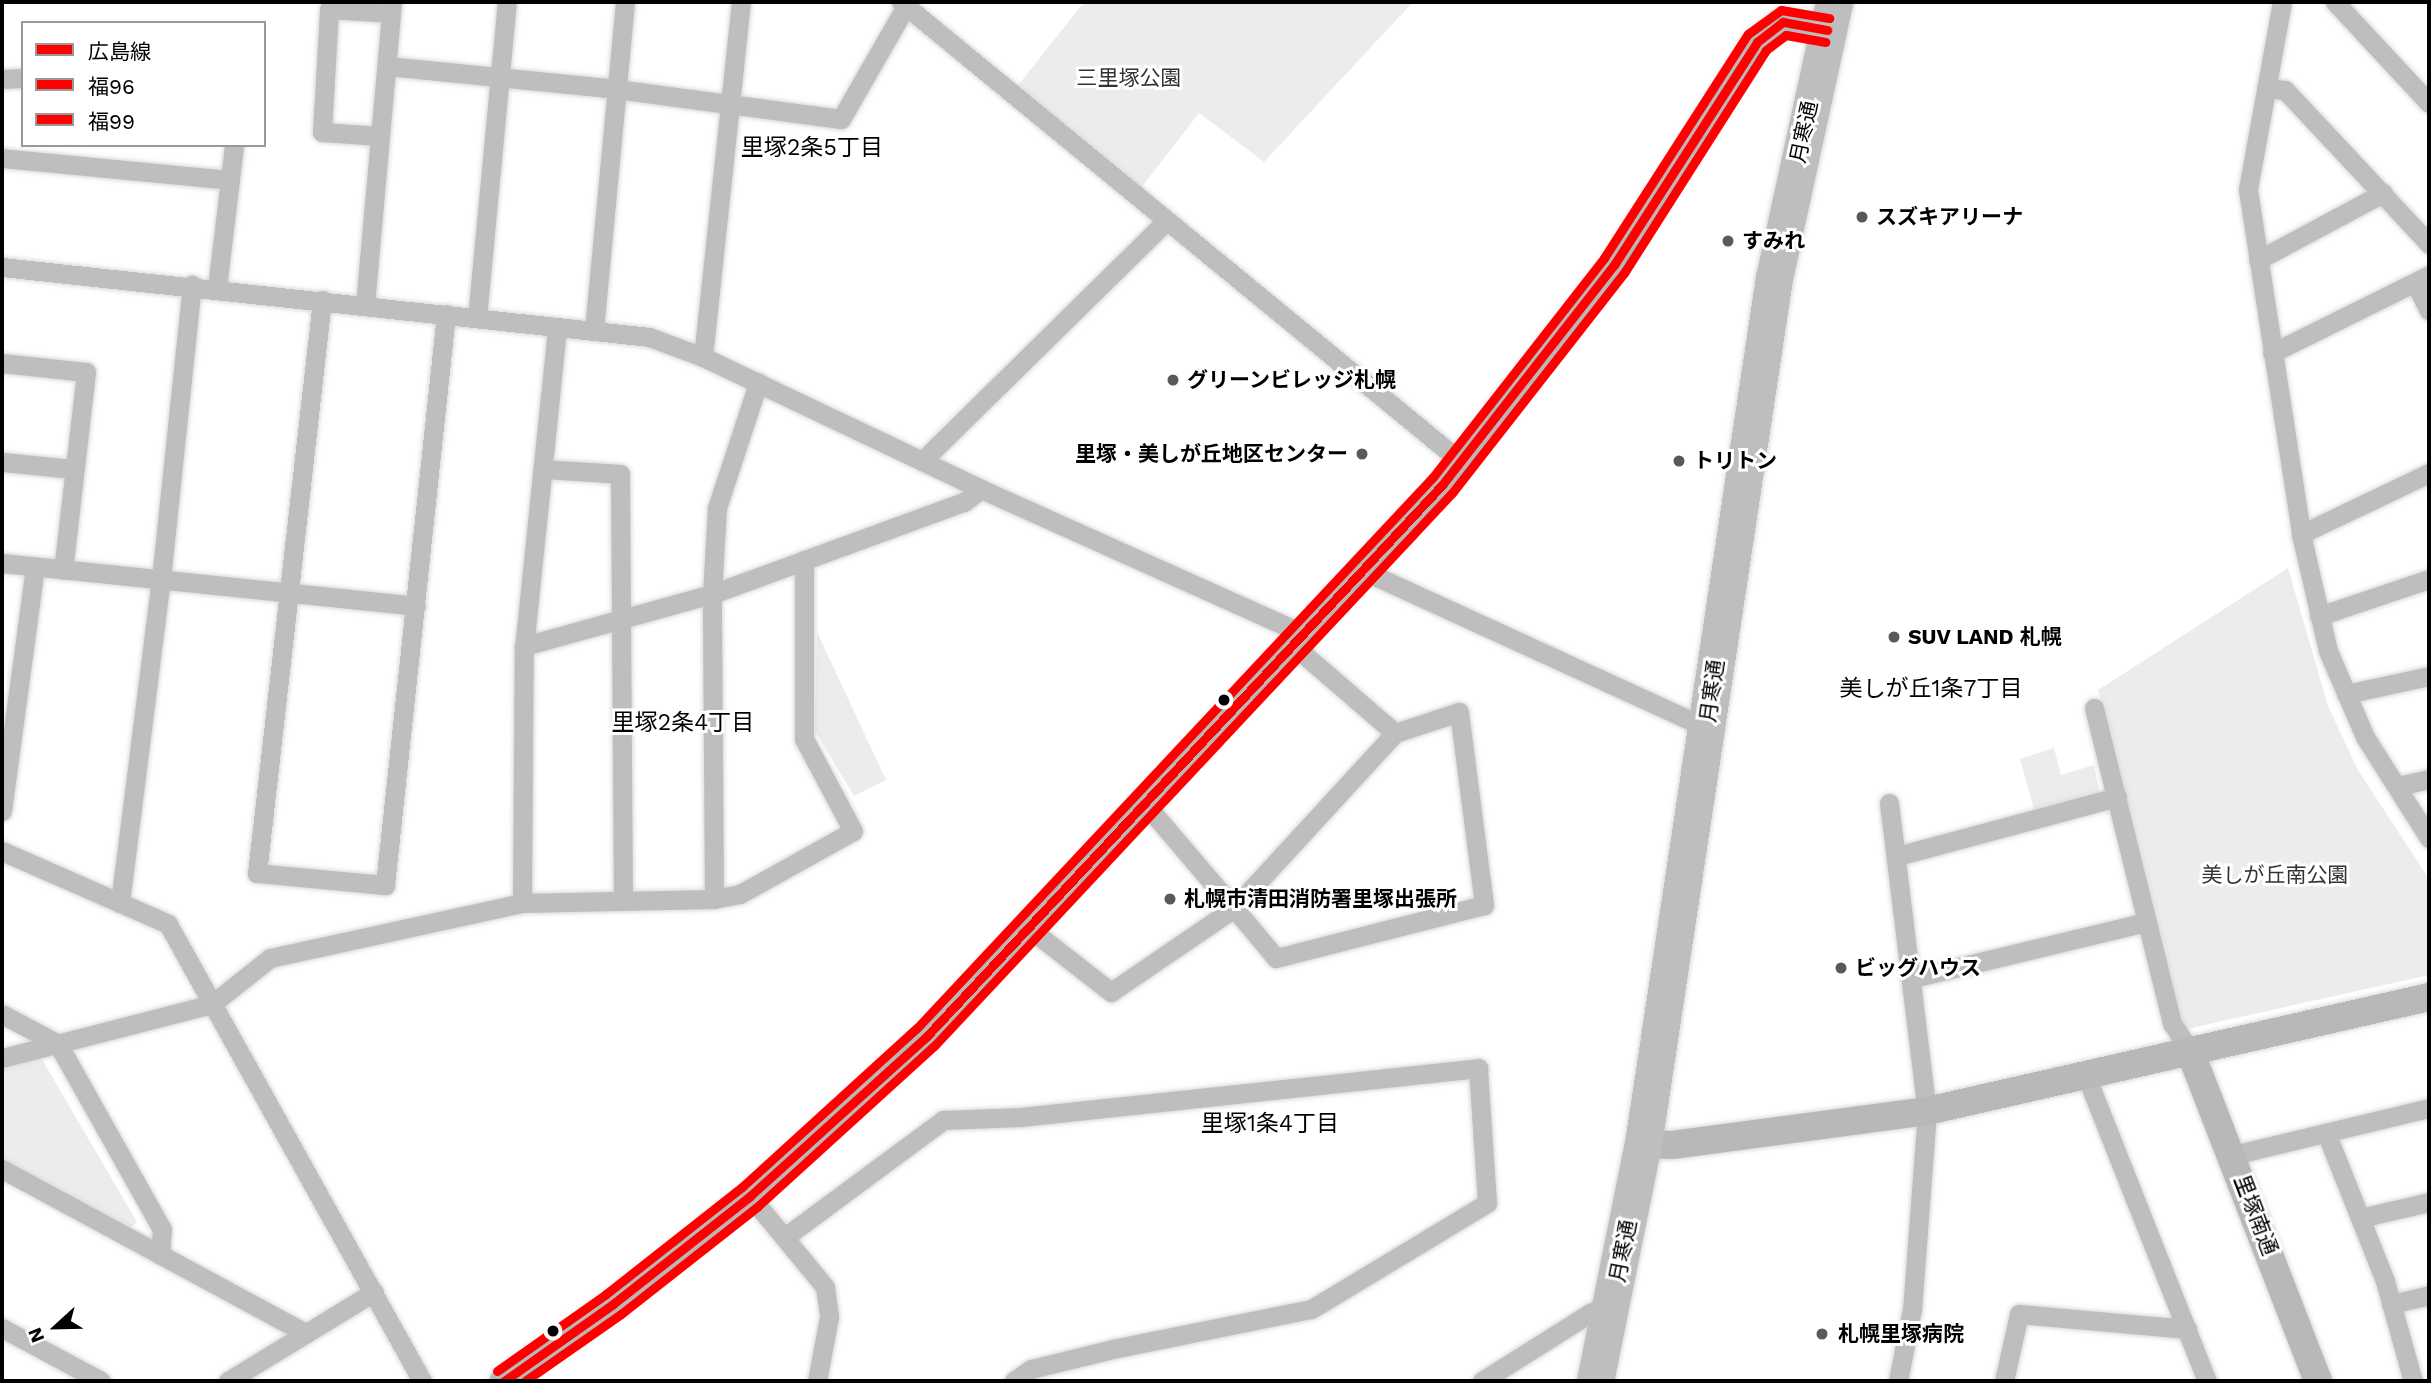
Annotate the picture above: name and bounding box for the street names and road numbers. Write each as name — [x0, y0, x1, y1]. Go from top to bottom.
street label: 月寒通 — [1785, 99, 1823, 165]
street label: 月寒通 — [1695, 658, 1729, 724]
street label: 里塚南通 — [2229, 1171, 2283, 1259]
street label: 月寒通 — [1605, 1218, 1641, 1284]

